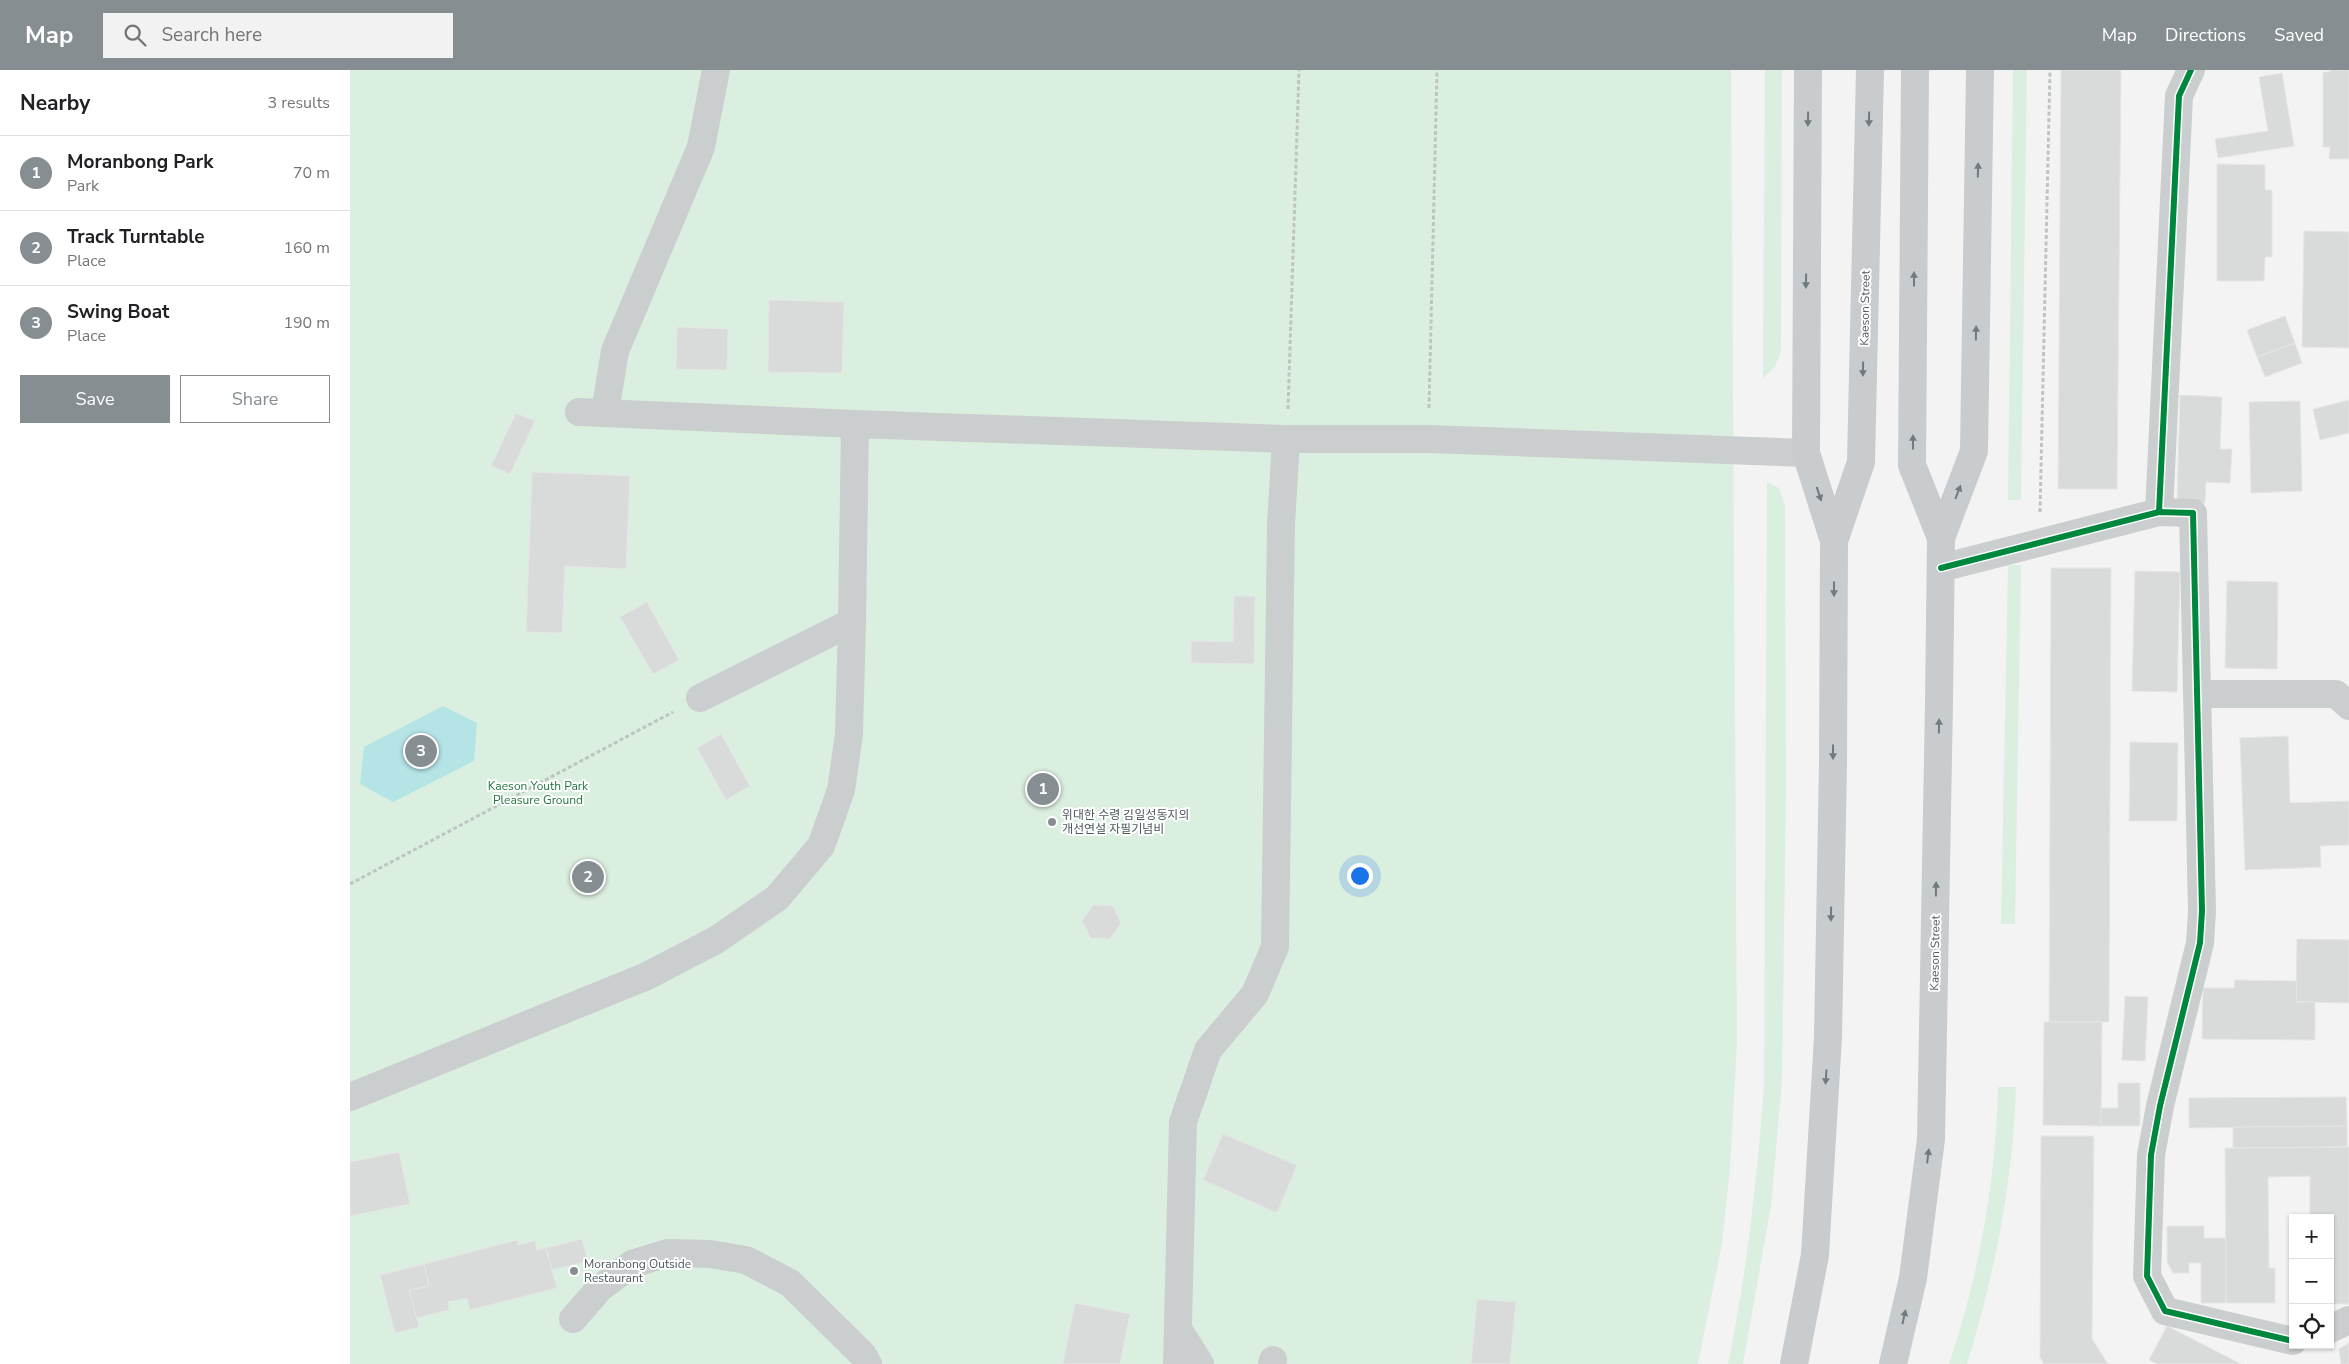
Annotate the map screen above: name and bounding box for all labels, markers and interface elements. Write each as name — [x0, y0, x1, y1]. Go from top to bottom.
search box — [103, 13, 453, 58]
text: Map — [25, 19, 73, 51]
icon: search — [121, 21, 149, 49]
text: Search here — [161, 22, 262, 48]
text: Map — [2102, 23, 2137, 47]
text: Directions — [2165, 23, 2246, 47]
text: Saved — [2274, 23, 2324, 47]
text: Nearby — [20, 89, 90, 117]
text: 3 results — [268, 92, 330, 114]
one-way arrow — [1804, 111, 1812, 127]
one-way arrow — [1865, 111, 1873, 127]
text: Moranbong Park — [67, 149, 213, 175]
text: 1 — [31, 162, 41, 184]
text: 70 m — [293, 162, 330, 184]
one-way arrow — [1974, 162, 1982, 178]
text: Park — [67, 175, 99, 197]
text: Track Turntable — [67, 224, 205, 250]
text: 2 — [31, 237, 41, 259]
text: 160 m — [283, 237, 330, 259]
text: Place — [67, 250, 106, 272]
street label: Kaeson Street — [1856, 269, 1874, 346]
one-way arrow — [1910, 271, 1918, 287]
one-way arrow — [1802, 273, 1810, 289]
text: Swing Boat — [67, 299, 169, 325]
text: 3 — [31, 312, 41, 334]
text: 190 m — [283, 312, 330, 334]
text: Place — [67, 325, 106, 347]
one-way arrow — [1972, 325, 1980, 341]
one-way arrow — [1859, 361, 1867, 377]
button: Save — [20, 375, 170, 423]
button: Share — [180, 375, 330, 423]
one-way arrow — [1909, 434, 1917, 450]
one-way arrow — [1955, 485, 1962, 500]
one-way arrow — [1816, 487, 1824, 502]
one-way arrow — [1830, 582, 1838, 598]
one-way arrow — [1935, 718, 1943, 734]
pin: 3 — [405, 732, 437, 770]
one-way arrow — [1829, 744, 1837, 760]
pin: 1 — [1027, 770, 1059, 808]
park label: Kaeson Youth Park Pleasure Ground — [488, 778, 589, 808]
place label: 위대한 수령 김일성동지의 개선연설 자필기념비 — [1062, 807, 1190, 837]
marker: 위대한 수령 김일성동지의 개선연설 자필기념비 — [1046, 816, 1058, 828]
pin: 2 — [572, 858, 604, 896]
your location — [1347, 863, 1373, 889]
one-way arrow — [1932, 881, 1940, 897]
one-way arrow — [1826, 907, 1834, 923]
street label: Kaeson Street — [1926, 914, 1944, 991]
one-way arrow — [1821, 1069, 1829, 1085]
one-way arrow — [1924, 1148, 1932, 1164]
map controls — [2289, 1214, 2334, 1349]
button: + — [2289, 1214, 2334, 1259]
place label: Moranbong Outside Restaurant — [584, 1256, 691, 1286]
button: − — [2289, 1259, 2334, 1304]
marker: Moranbong Outside Restaurant — [568, 1265, 580, 1277]
button: locate — [2289, 1304, 2334, 1349]
one-way arrow — [1900, 1309, 1908, 1324]

